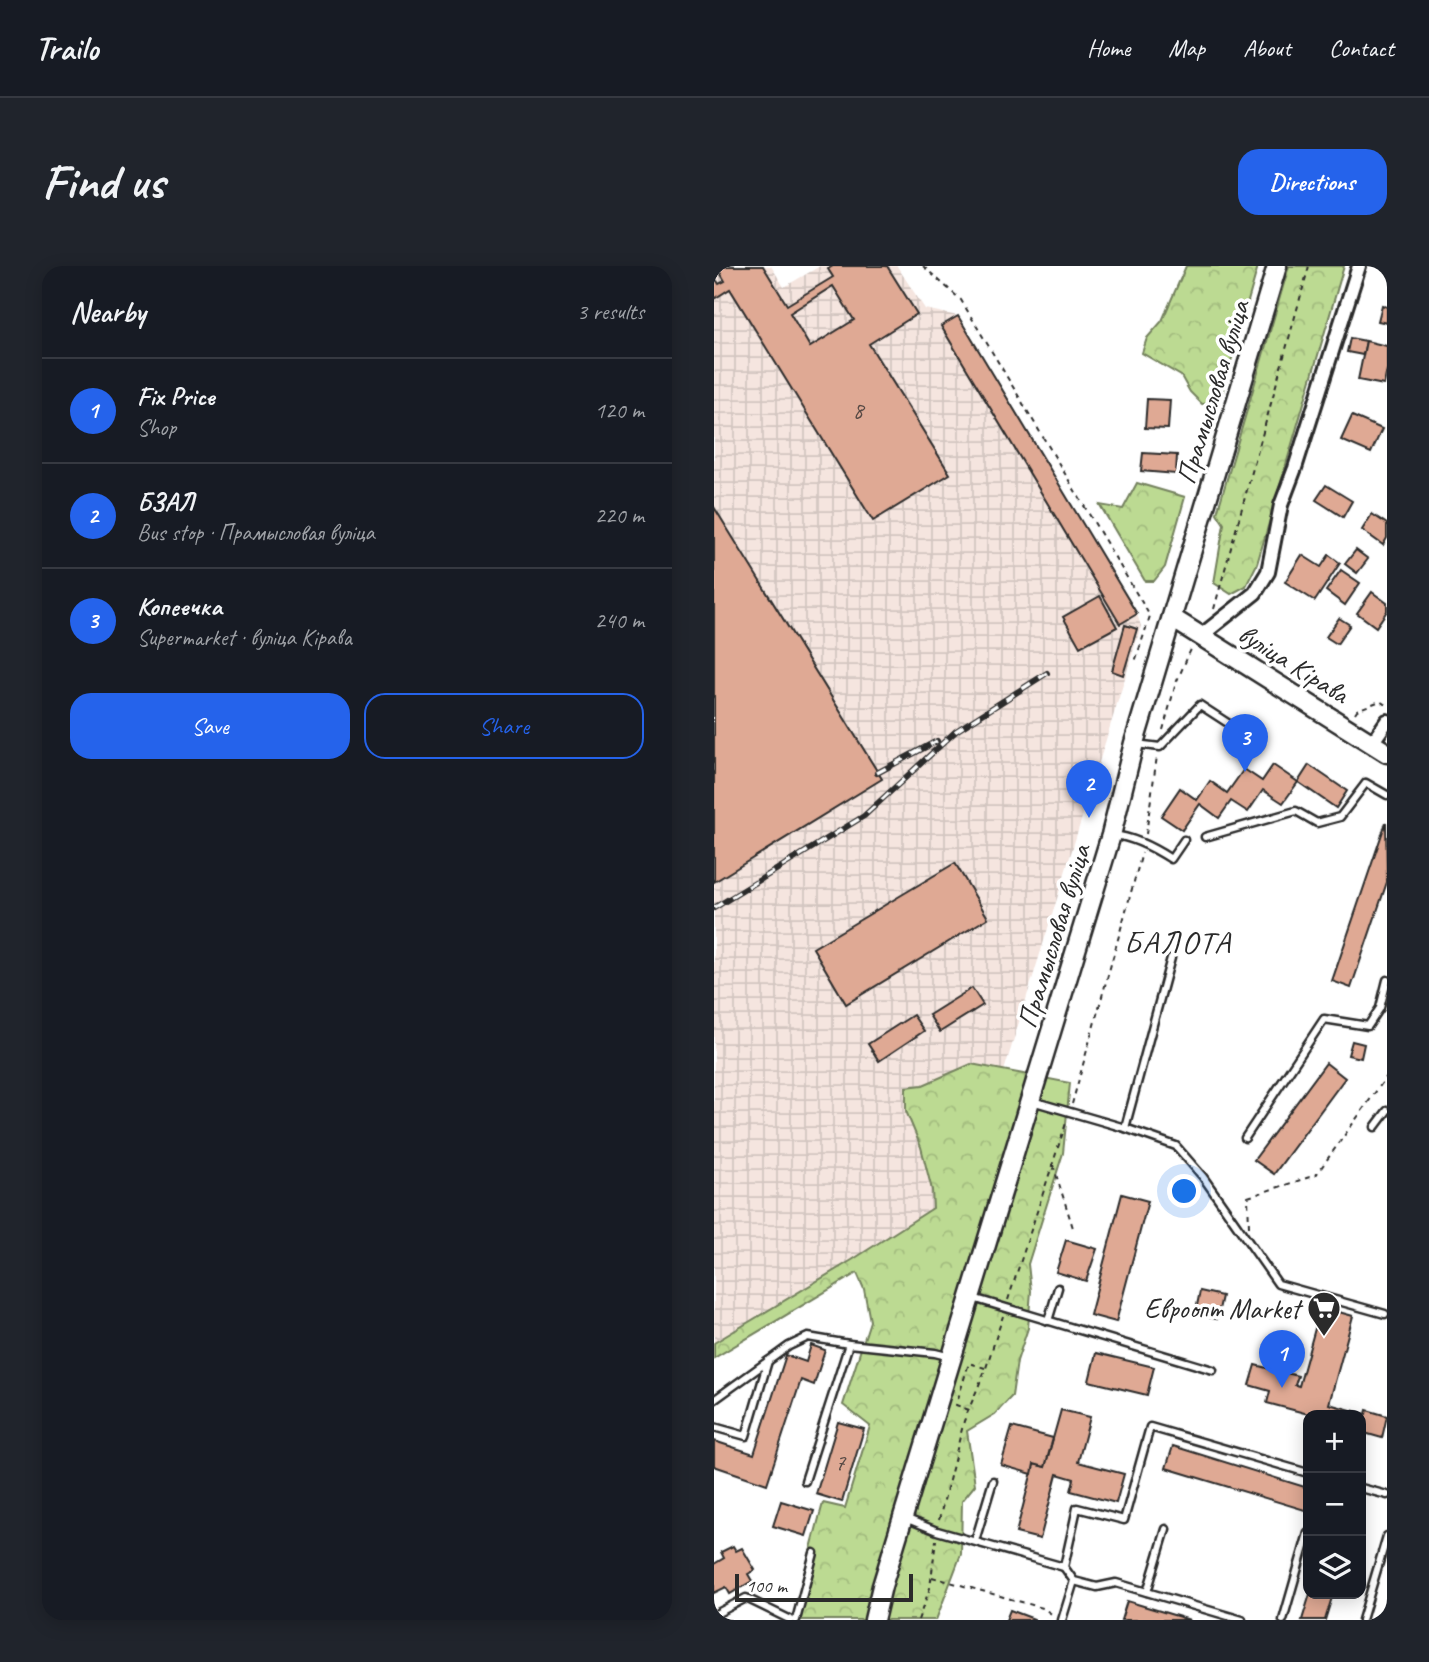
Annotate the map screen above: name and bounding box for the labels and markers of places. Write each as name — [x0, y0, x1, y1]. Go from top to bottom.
pin: 3 — [1222, 714, 1268, 772]
pin: 2 — [1066, 760, 1112, 818]
supermarket icon: Евроопт Market — [1305, 1289, 1343, 1338]
place label: Евроопт Market — [1144, 1291, 1304, 1326]
pin: 1 — [1259, 1330, 1305, 1388]

